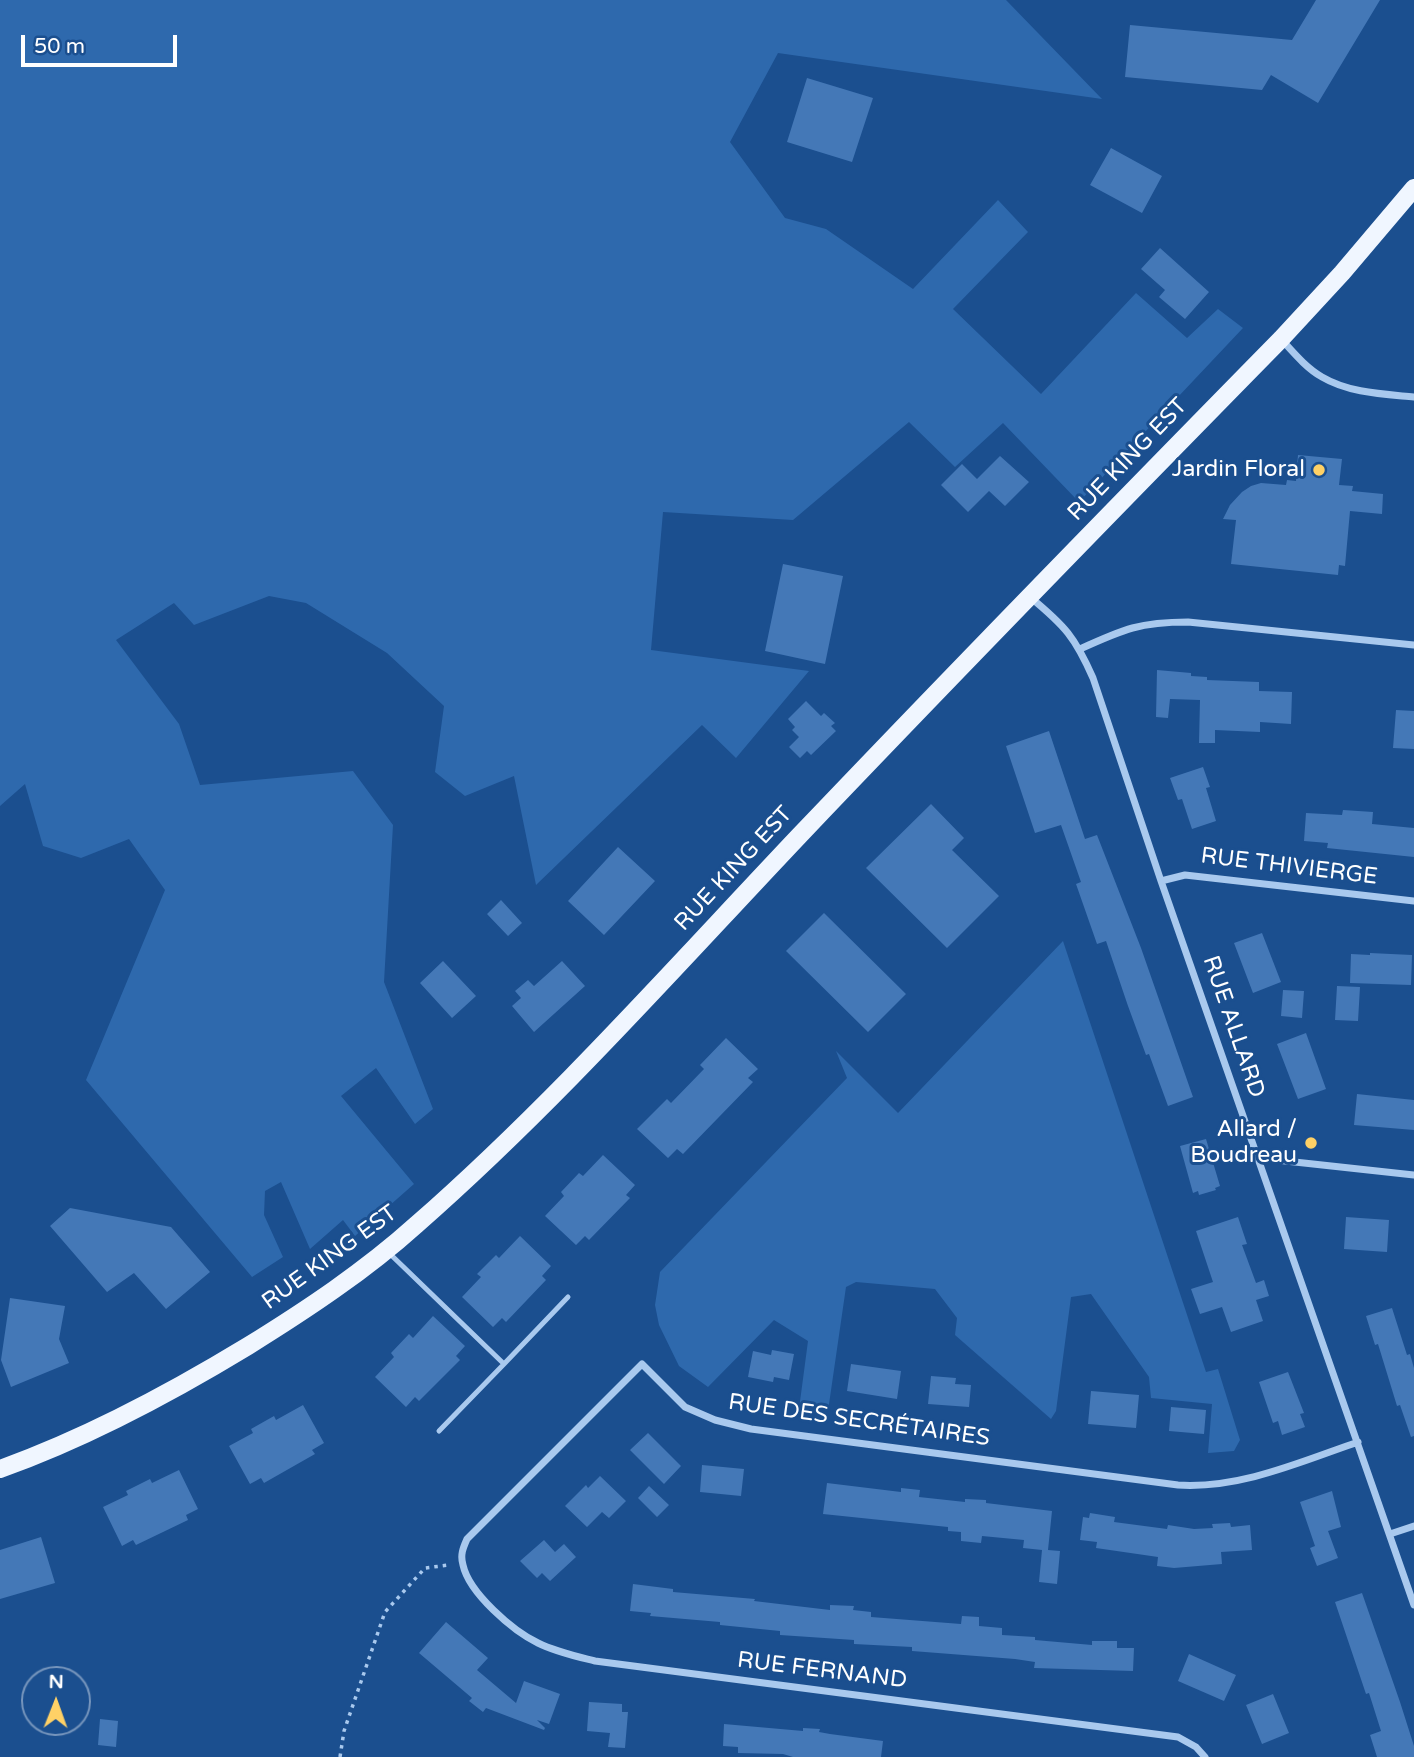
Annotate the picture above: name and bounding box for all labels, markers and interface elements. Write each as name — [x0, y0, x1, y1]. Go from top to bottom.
scale bar — [24, 21, 180, 65]
text: 50 m — [34, 34, 85, 59]
street label: RUE KING EST — [1062, 393, 1194, 527]
place label: Jardin Floral — [1172, 456, 1305, 484]
marker: Jardin Floral — [1311, 462, 1327, 478]
street label: RUE KING EST — [669, 801, 799, 937]
street label: RUE THIVIERGE — [1199, 842, 1379, 892]
street label: RUE ALLARD — [1196, 952, 1270, 1102]
place label: Allard / Boudreau — [1190, 1116, 1297, 1170]
marker: Allard / Boudreau — [1303, 1135, 1319, 1151]
street label: RUE KING EST — [257, 1200, 403, 1316]
street label: RUE DES SECRÉTAIRES — [726, 1389, 992, 1453]
street label: RUE FERNAND — [736, 1647, 908, 1695]
north arrow — [21, 1666, 91, 1736]
text: N — [49, 1671, 64, 1693]

